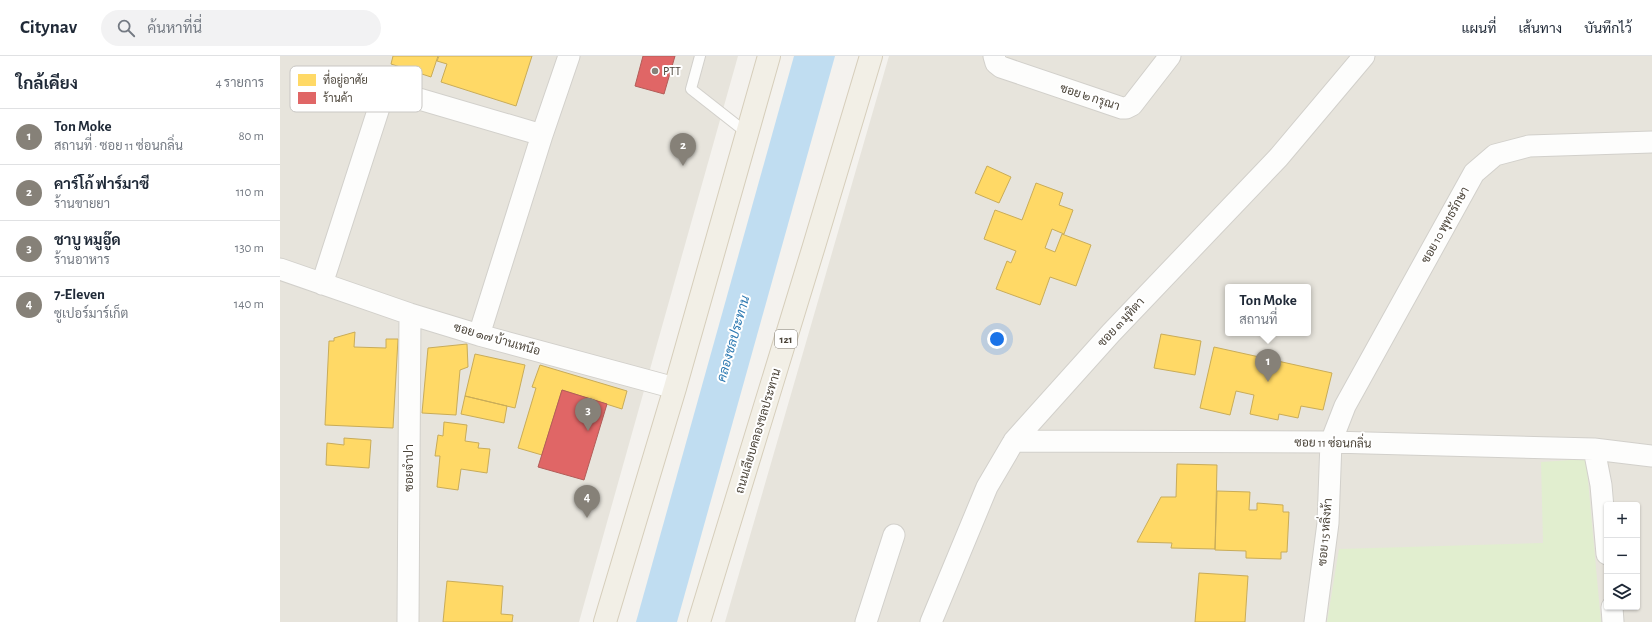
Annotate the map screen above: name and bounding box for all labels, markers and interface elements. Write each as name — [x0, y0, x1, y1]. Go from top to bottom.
search box — [101, 10, 381, 46]
icon: search — [115, 17, 137, 39]
text: Citynav — [20, 18, 77, 37]
text: ค้นหาที่นี่ — [147, 21, 202, 36]
text: แผนที่ — [1461, 22, 1496, 36]
text: เส้นทาง — [1518, 22, 1562, 36]
text: บันทึกไว้ — [1584, 22, 1632, 36]
place label: PTT — [663, 65, 681, 77]
legend — [290, 66, 422, 112]
marker: PTT — [650, 66, 660, 76]
text: ที่อยู่อาศัย — [323, 69, 368, 88]
text: ใกล้เคียง — [16, 75, 78, 92]
text: 4 รายการ — [215, 77, 264, 90]
street label: ซอย ๒ กรุณา — [1058, 82, 1121, 115]
text: ร้านค้า — [323, 91, 353, 104]
text: Ton Moke — [54, 119, 112, 134]
text: 1 — [27, 130, 31, 143]
text: 80 m — [238, 130, 264, 143]
pin: 2 — [670, 133, 696, 166]
text: สถานที่ · ซอย 11 ซ่อนกลิ่น — [54, 140, 183, 153]
text: คาร์โก้ ฟาร์มาซี — [54, 177, 149, 192]
street label: ซอย 10 พุทธรักษา — [1418, 184, 1474, 267]
text: 2 — [26, 186, 32, 199]
text: 110 m — [236, 186, 264, 199]
text: ร้านขายยา — [54, 198, 110, 211]
text: ชาบู หมูอู๊ด — [54, 233, 121, 248]
text: 3 — [26, 242, 32, 255]
text: 130 m — [235, 242, 264, 255]
text: ร้านอาหาร — [54, 254, 110, 267]
popup — [1225, 284, 1311, 336]
text: 7-Eleven — [54, 287, 105, 302]
water label: คลองชลประทาน — [714, 293, 753, 384]
text: Ton Moke — [1239, 293, 1297, 308]
street label: ซอย ๓ มุทิตา — [1095, 295, 1149, 351]
text: 4 — [26, 298, 32, 311]
text: 140 m — [234, 298, 264, 311]
text: ซูเปอร์มาร์เก็ต — [54, 308, 128, 321]
text: สถานที่ — [1239, 314, 1277, 327]
street label: ซอย ๑๗ บ้านเหนือ — [452, 320, 542, 357]
your location — [987, 329, 1007, 349]
road number: 121 — [775, 330, 797, 348]
pin: 1 — [1255, 349, 1281, 382]
street label: ถนนเลียบคลองชลประทาน — [731, 366, 783, 495]
pin: 3 — [575, 398, 601, 431]
street label: ซอย 11 ซ่อนกลิ่น — [1294, 432, 1372, 450]
street label: ซอยจำปา — [402, 444, 415, 492]
pin: 4 — [574, 485, 600, 518]
street label: ซอย 15 หลิ่งห้า — [1312, 497, 1334, 566]
map controls — [1604, 502, 1640, 610]
button: + — [1604, 502, 1640, 538]
button: − — [1604, 538, 1640, 574]
button: layers — [1604, 574, 1640, 610]

